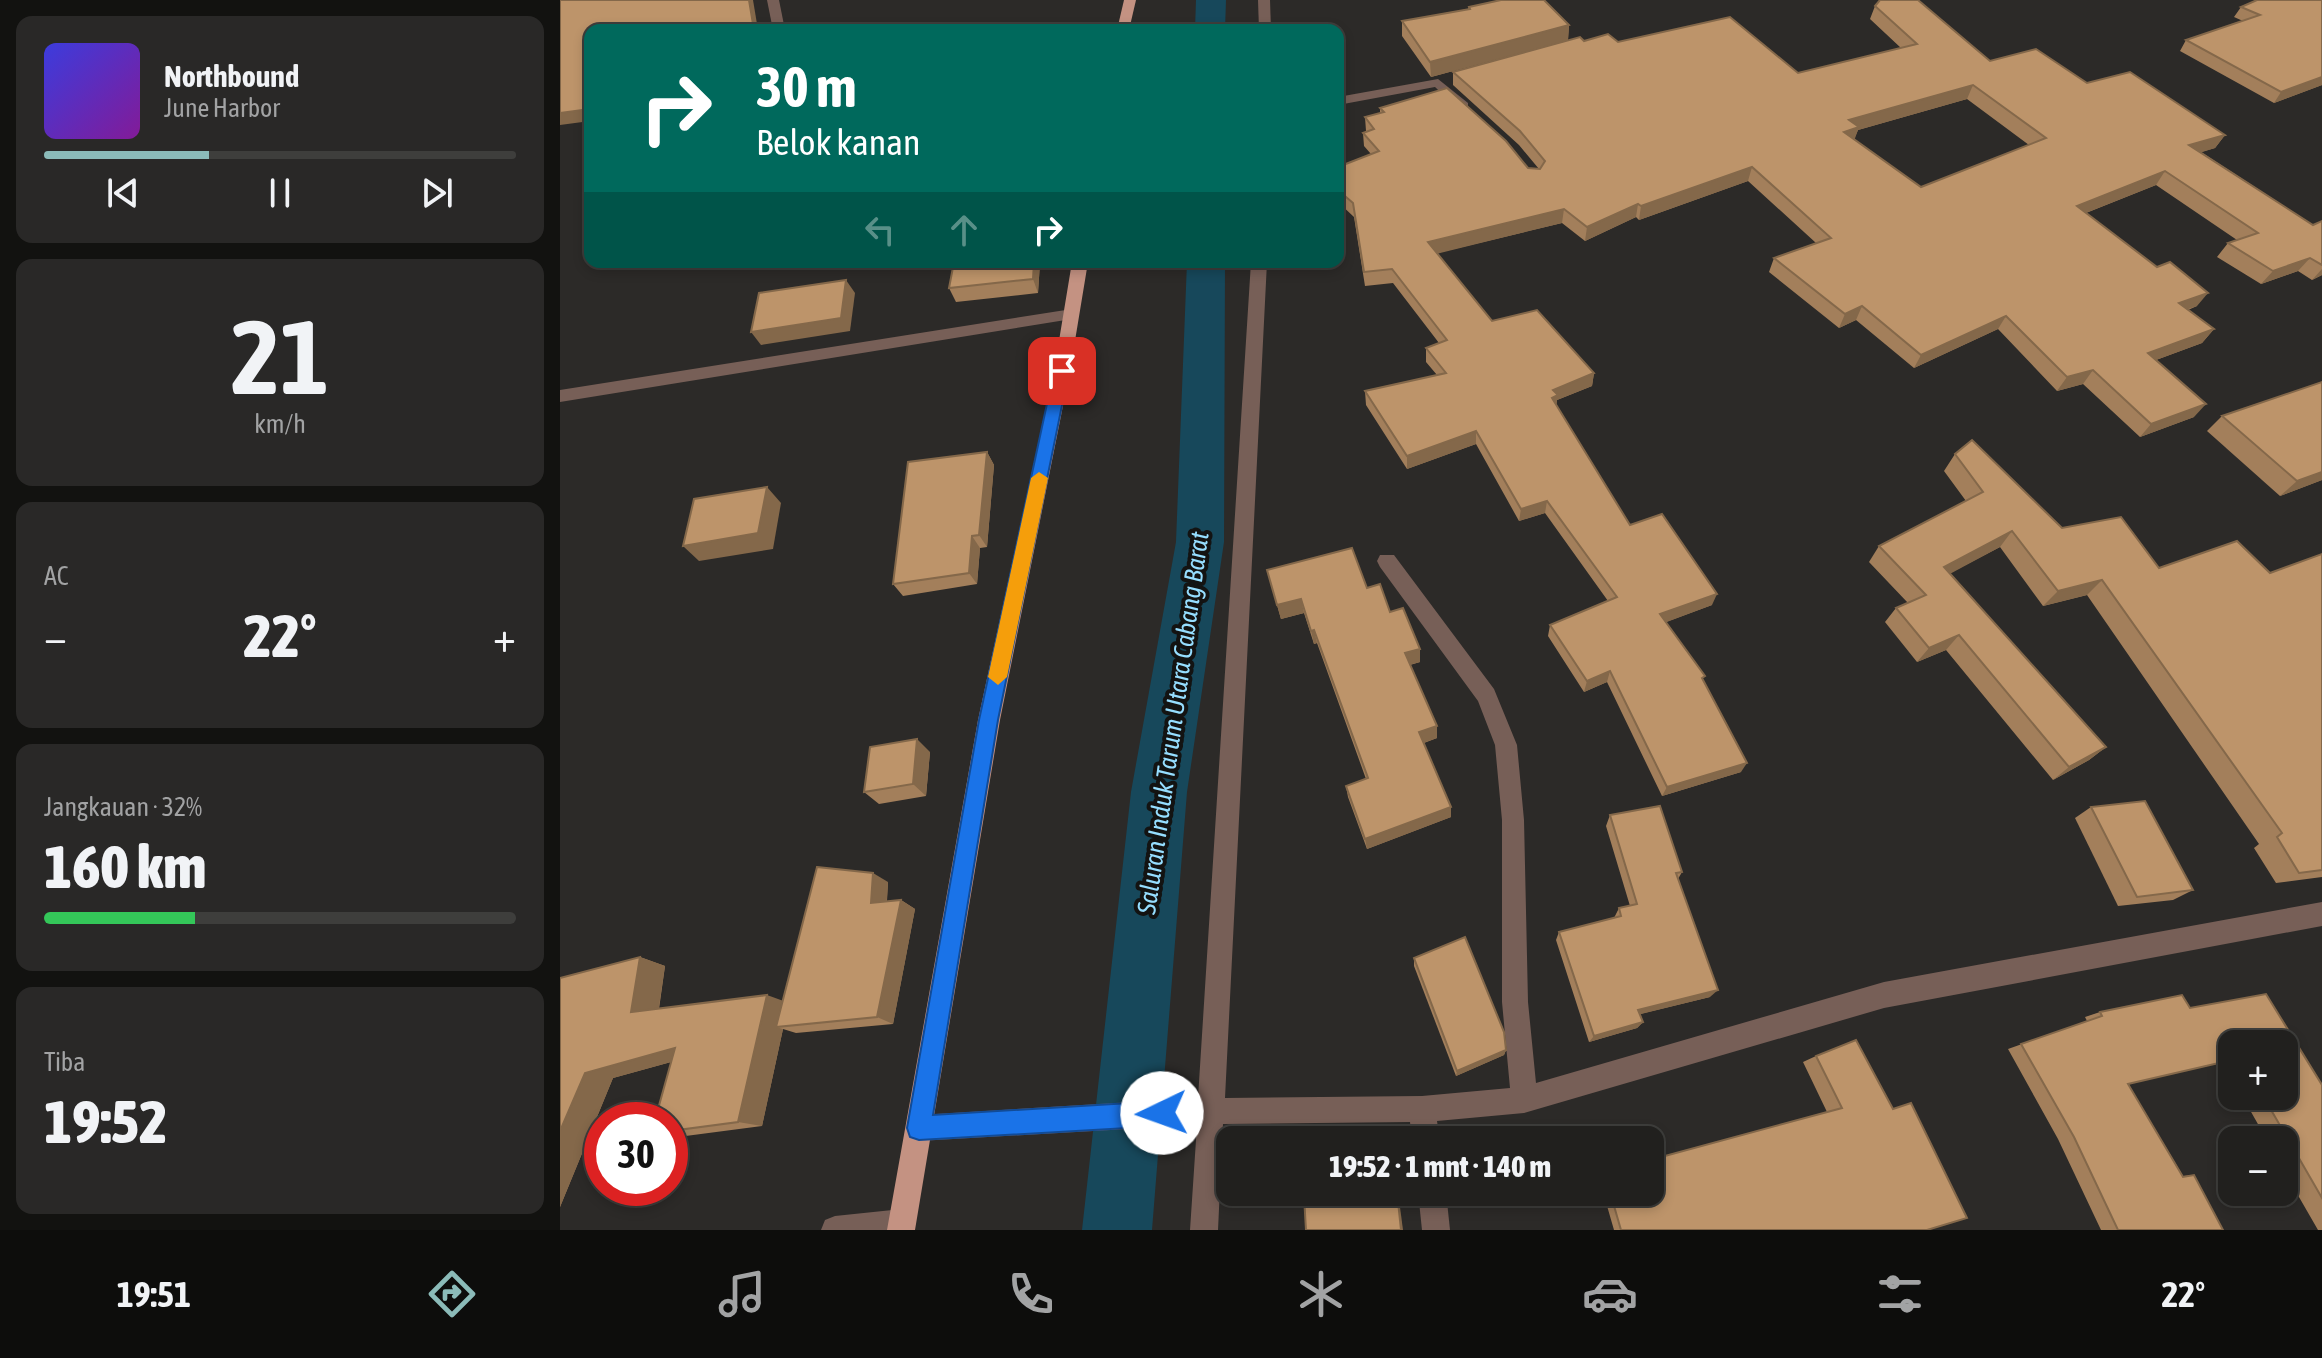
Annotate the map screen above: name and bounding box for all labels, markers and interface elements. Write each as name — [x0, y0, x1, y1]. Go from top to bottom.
text: 30 m — [756, 55, 857, 119]
icon: right — [624, 56, 728, 160]
text: Northbound — [164, 59, 299, 93]
text: June Harbor — [164, 93, 280, 123]
text: Belok kanan — [756, 121, 921, 163]
icon: previous — [101, 171, 145, 215]
icon: pause — [258, 171, 302, 215]
icon: next — [415, 171, 459, 215]
icon: left — [858, 208, 902, 252]
icon: ahead — [942, 208, 986, 252]
icon: right — [1026, 208, 1070, 252]
text: 21 — [231, 297, 329, 416]
pin — [1028, 337, 1096, 405]
icon: arrive — [1040, 349, 1084, 393]
text: km/h — [254, 409, 306, 439]
water label: Saluran Induk Tarum Utara Cabang Barat — [1131, 529, 1215, 917]
text: AC — [44, 561, 68, 591]
text: 22° — [244, 601, 316, 670]
text: − — [44, 611, 67, 661]
text: + — [493, 611, 516, 661]
text: Jangkauan · 32% — [44, 792, 202, 822]
text: 160 km — [44, 832, 206, 901]
map controls — [2218, 1030, 2298, 1206]
button: + — [2218, 1030, 2298, 1110]
text: Tiba — [44, 1047, 85, 1077]
position arrow — [1120, 1071, 1204, 1155]
text: 19:52 — [44, 1087, 167, 1156]
speed limit sign: 30 — [584, 1102, 688, 1206]
button: − — [2218, 1126, 2298, 1206]
text: 19:52 · 1 mnt · 140 m — [1329, 1149, 1551, 1183]
icon: directions — [424, 1266, 480, 1322]
icon: music — [714, 1266, 770, 1322]
icon: phone — [1003, 1266, 1059, 1322]
icon: climate — [1293, 1266, 1349, 1322]
icon: car — [1582, 1266, 1638, 1322]
icon: filters — [1872, 1266, 1928, 1322]
text: 19:51 — [117, 1273, 191, 1315]
text: 22° — [2161, 1273, 2205, 1315]

